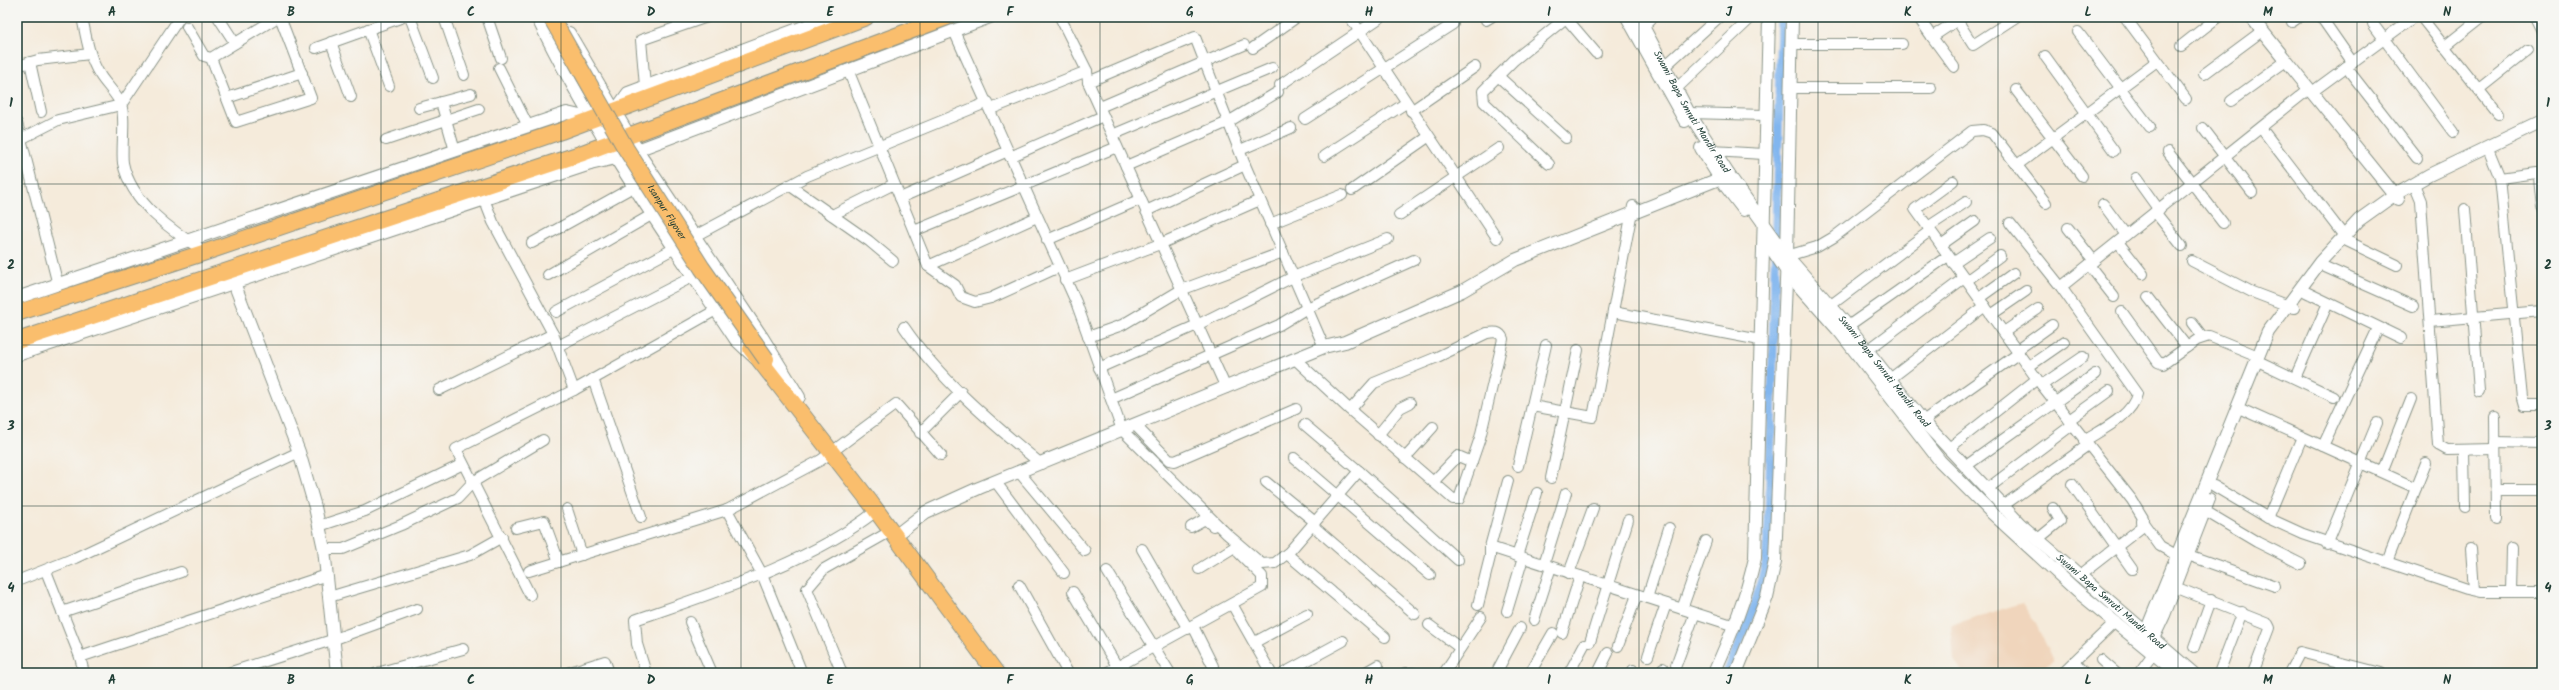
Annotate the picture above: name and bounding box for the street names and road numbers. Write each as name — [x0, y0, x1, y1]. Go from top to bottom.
street label: Swami Bapa Smruti Mandir Road — [1649, 48, 1734, 177]
street label: Isanpur Flyover — [643, 181, 691, 244]
street label: Swami Bapa Smruti Mandir Road — [1834, 312, 1934, 432]
street label: Swami Bapa Smruti Mandir Road — [2052, 550, 2170, 654]

